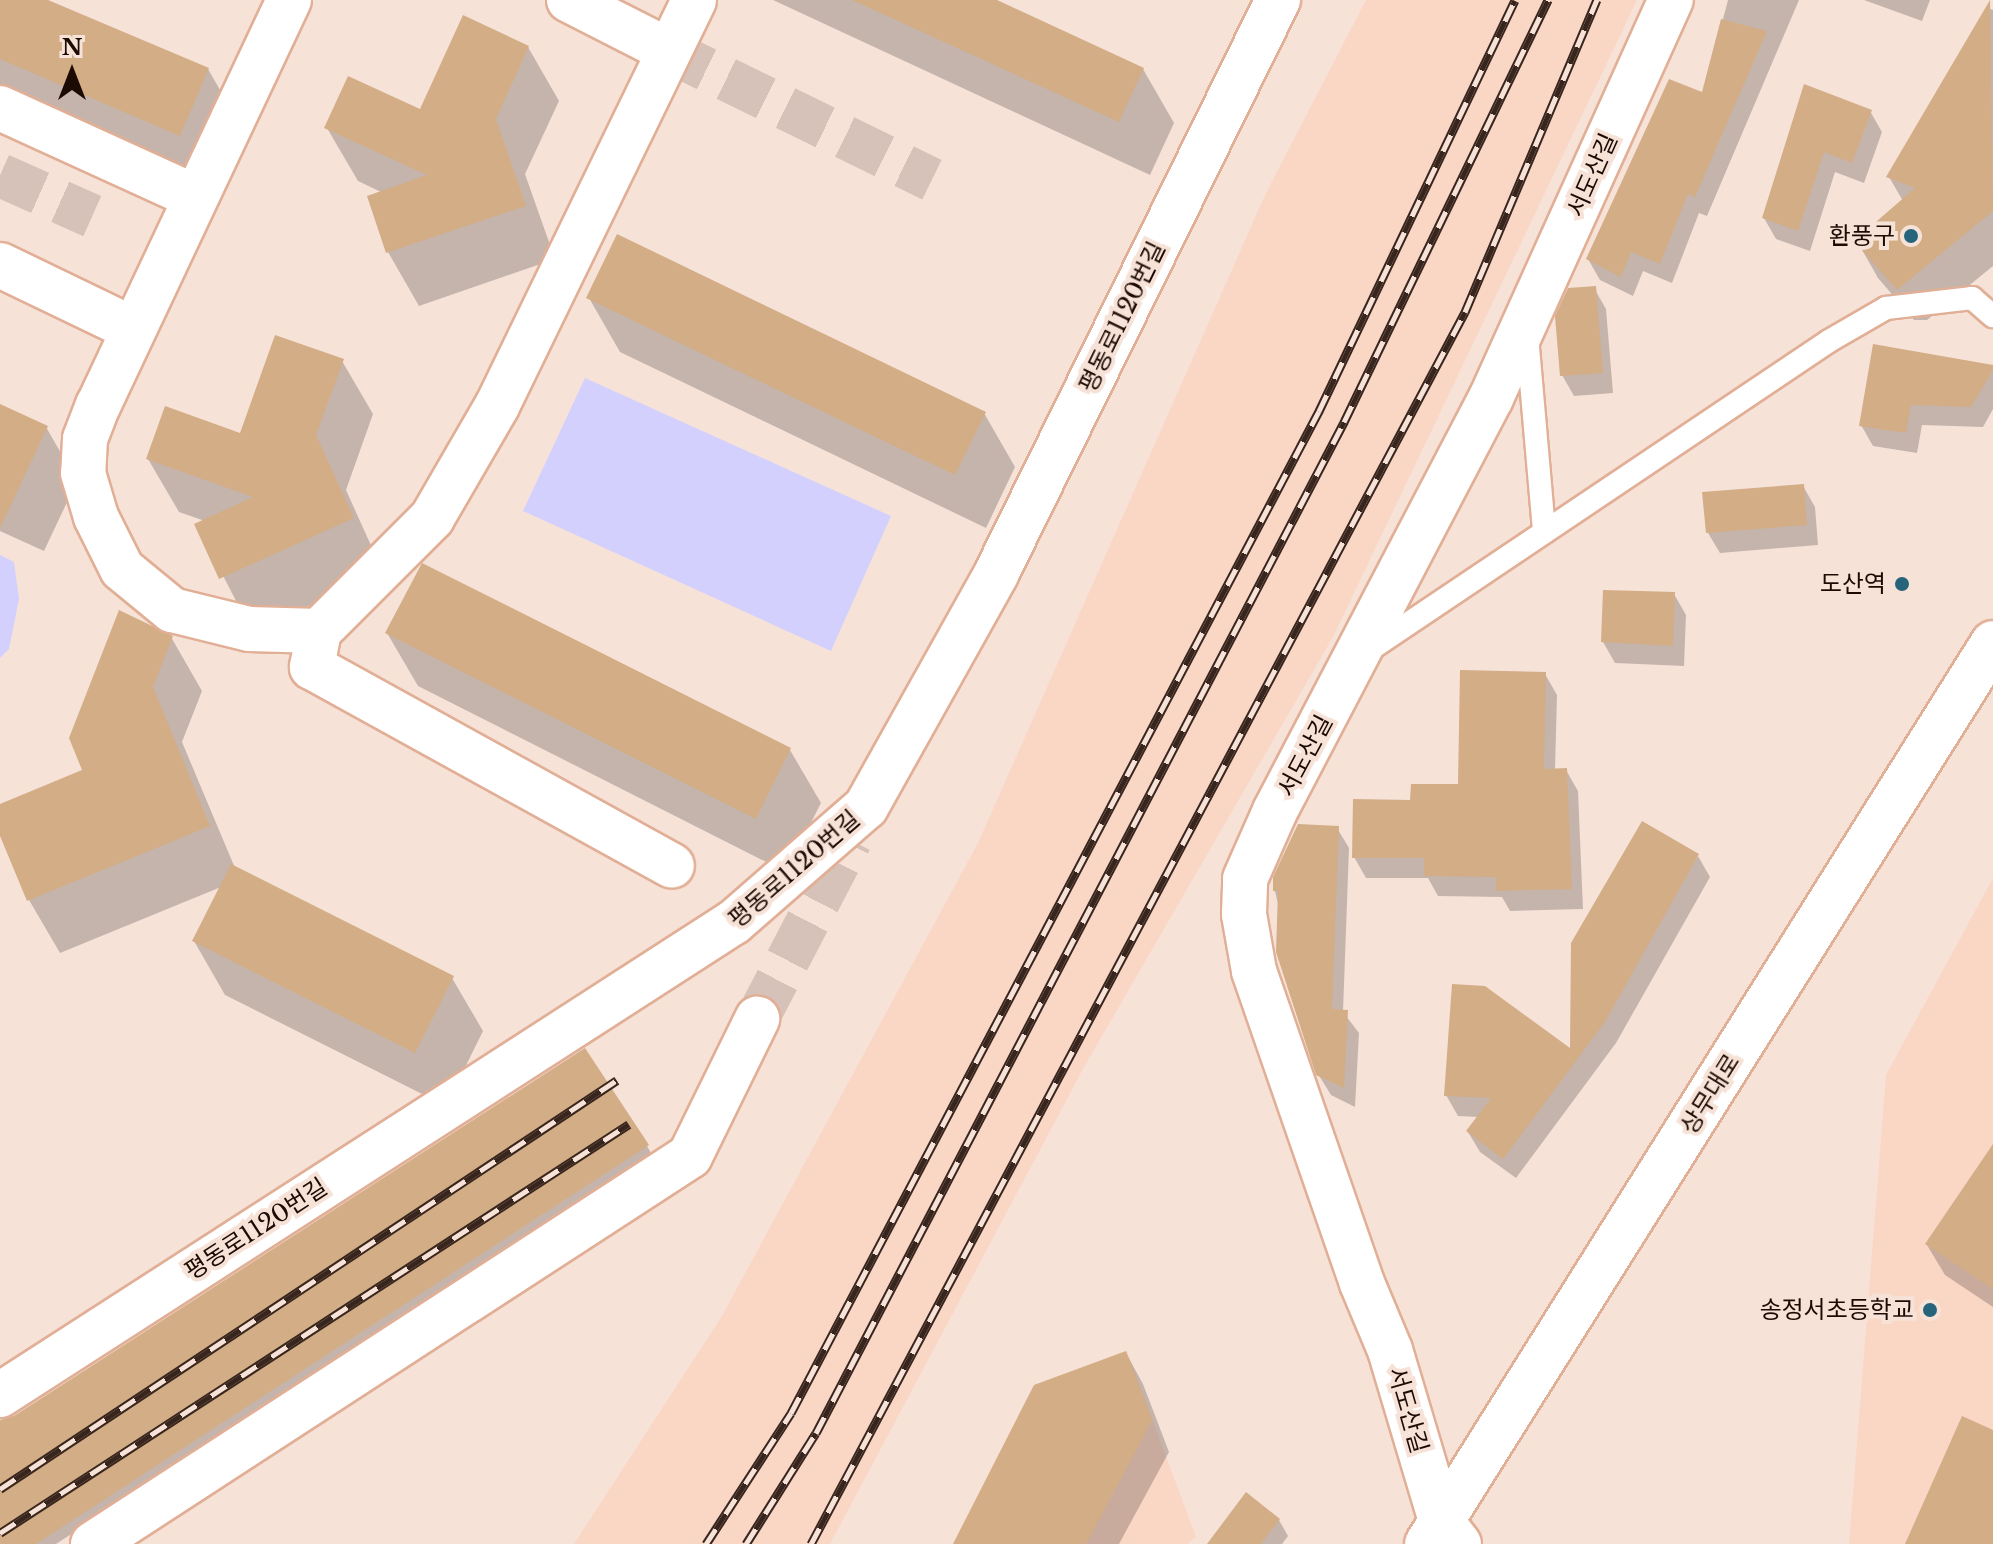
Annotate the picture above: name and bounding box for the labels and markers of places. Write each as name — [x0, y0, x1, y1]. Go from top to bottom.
place label: 환풍구 — [1829, 222, 1895, 250]
marker: 환풍구 — [1902, 227, 1920, 245]
place label: 도산역 — [1820, 570, 1886, 598]
marker: 도산역 — [1893, 575, 1911, 593]
place label: 송정서초등학교 — [1759, 1296, 1914, 1324]
marker: 송정서초등학교 — [1921, 1301, 1939, 1319]

